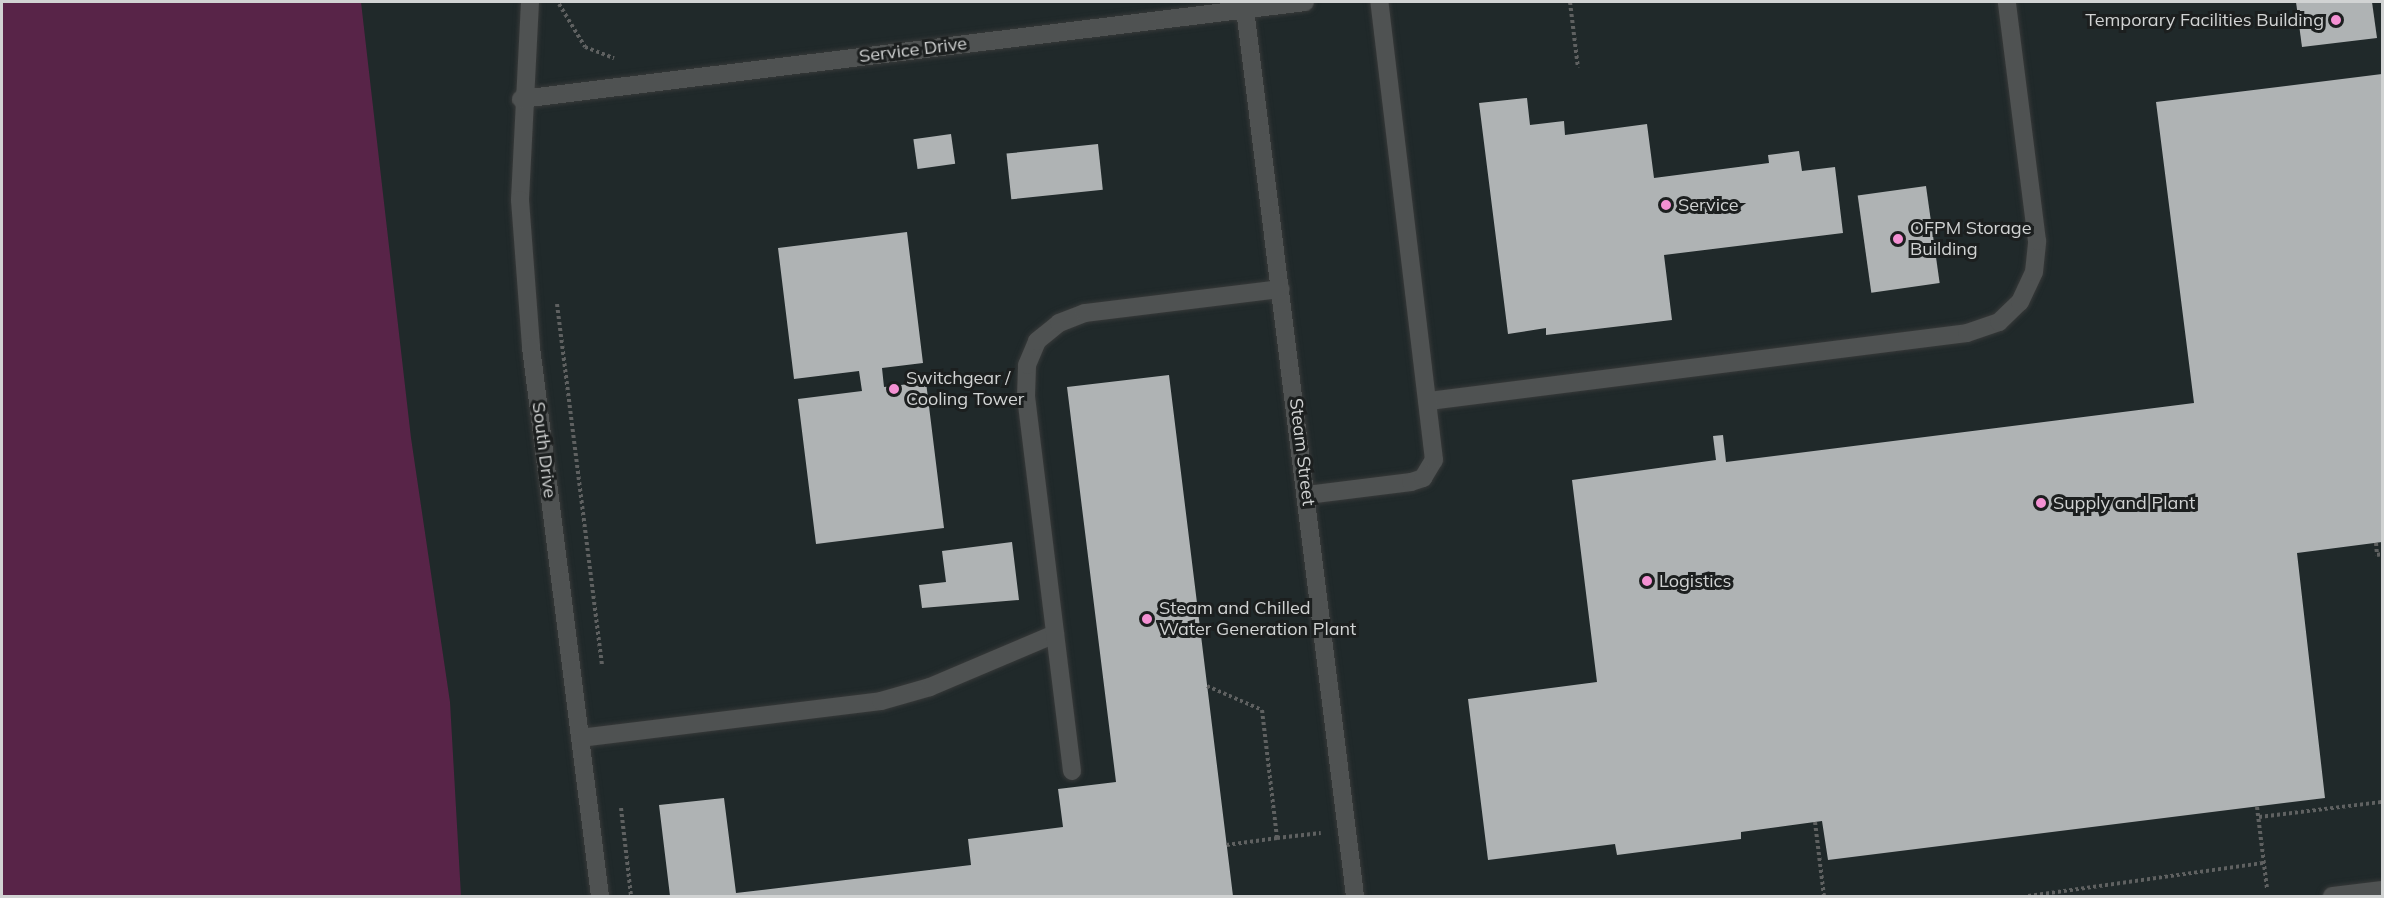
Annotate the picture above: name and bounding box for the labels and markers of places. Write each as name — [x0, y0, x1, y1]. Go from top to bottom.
place label: Temporary Facilities Building — [2085, 9, 2324, 31]
marker: Temporary Facilities Building — [2329, 13, 2343, 27]
place label: Service — [1678, 194, 1738, 216]
marker: Service — [1659, 198, 1673, 212]
place label: OFPM Storage Building — [1910, 218, 2031, 260]
marker: OFPM Storage Building — [1891, 232, 1905, 246]
place label: Switchgear / Cooling Tower — [906, 368, 1024, 410]
marker: Switchgear / Cooling Tower — [887, 382, 901, 396]
place label: Supply and Plant — [2053, 492, 2195, 514]
marker: Supply and Plant — [2034, 496, 2048, 510]
place label: Logistics — [1659, 570, 1731, 592]
marker: Logistics — [1640, 574, 1654, 588]
place label: Steam and Chilled Water Generation Plant — [1159, 598, 1356, 640]
marker: Steam and Chilled Water Generation Plant — [1140, 612, 1154, 626]

